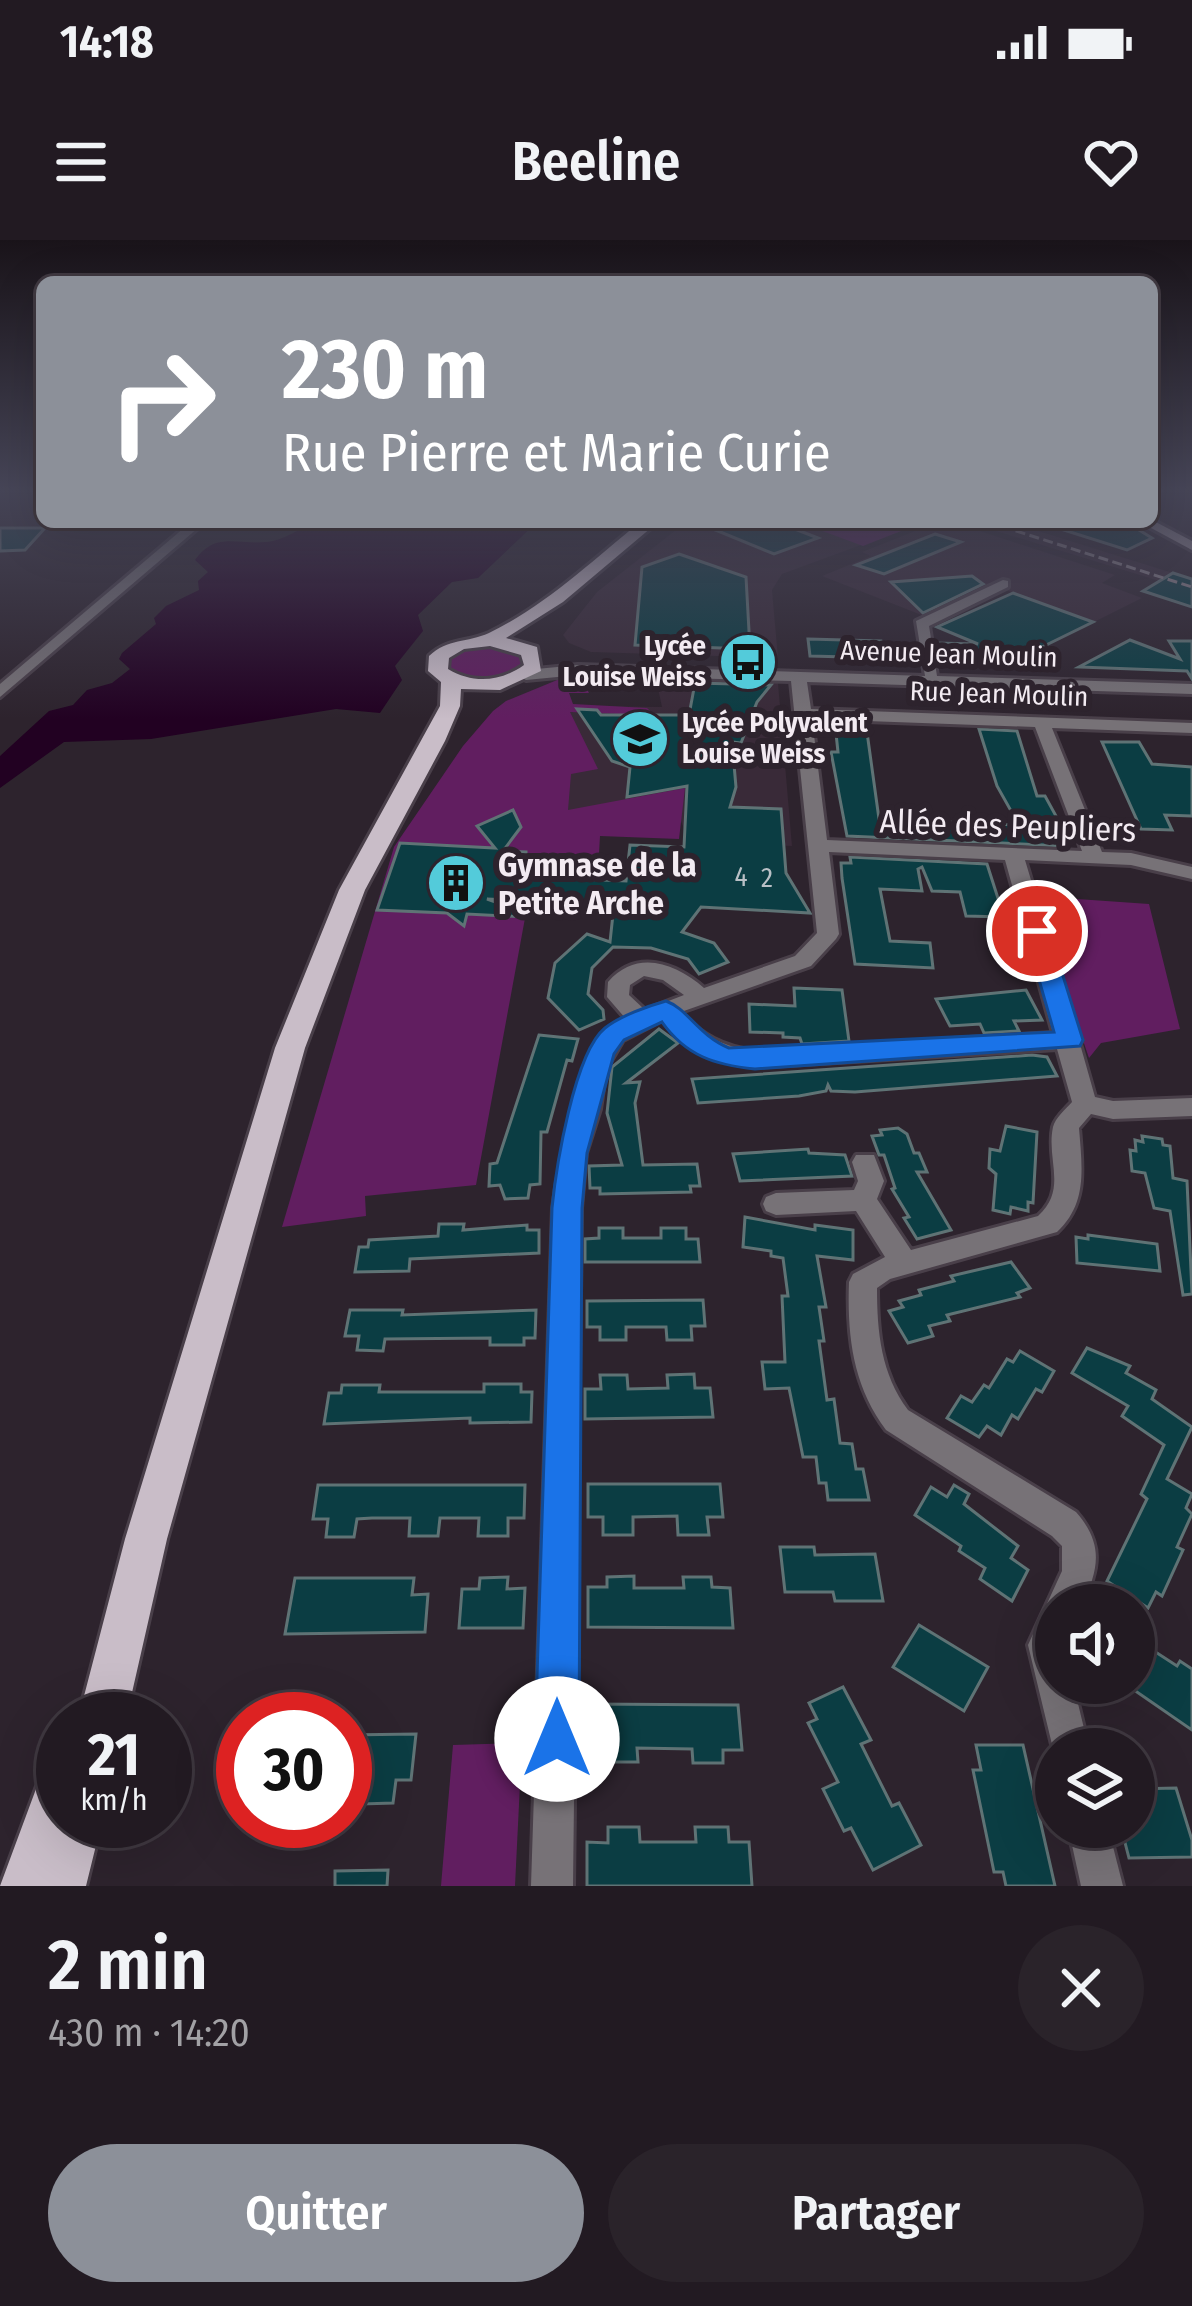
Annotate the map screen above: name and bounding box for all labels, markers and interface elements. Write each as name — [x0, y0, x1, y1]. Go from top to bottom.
text: 14:18 — [60, 15, 154, 69]
icon: menu — [48, 129, 114, 195]
icon: heart — [1078, 129, 1144, 195]
text: Beeline — [512, 130, 680, 194]
text: 230 m — [282, 319, 488, 420]
icon: right — [84, 324, 240, 480]
text: Rue Pierre et Marie Curie — [282, 421, 831, 485]
place label: Lycée Louise Weiss — [563, 630, 706, 693]
bus stop icon: Lycée Louise Weiss — [717, 631, 779, 693]
street label: Avenue Jean Moulin — [840, 634, 1058, 674]
street label: Rue Jean Moulin — [909, 675, 1089, 713]
place label: Lycée Polyvalent Louise Weiss — [682, 707, 868, 770]
school or university icon: Lycée Polyvalent Louise Weiss — [609, 708, 671, 770]
street label: Allée des Peupliers — [879, 802, 1137, 850]
place label: Gymnase de la Petite Arche — [498, 845, 697, 923]
building icon: Gymnase de la Petite Arche — [425, 852, 487, 914]
house number: 4 — [734, 861, 748, 893]
house number: 2 — [761, 862, 773, 894]
pin — [986, 880, 1088, 982]
icon: arrive — [1004, 898, 1070, 964]
map controls — [1035, 1584, 1155, 1848]
button: sound — [1035, 1584, 1155, 1704]
position arrow — [494, 1676, 620, 1802]
speed limit sign: 30 — [216, 1692, 372, 1848]
text: 21 — [88, 1719, 140, 1791]
button: layers — [1035, 1728, 1155, 1848]
text: km/h — [81, 1782, 147, 1818]
text: 2 min — [48, 1922, 208, 2008]
button: close — [1018, 1925, 1144, 2051]
text: 430 m · 14:20 — [48, 2010, 250, 2056]
button: Quitter — [48, 2144, 584, 2282]
button: Partager — [608, 2144, 1144, 2282]

